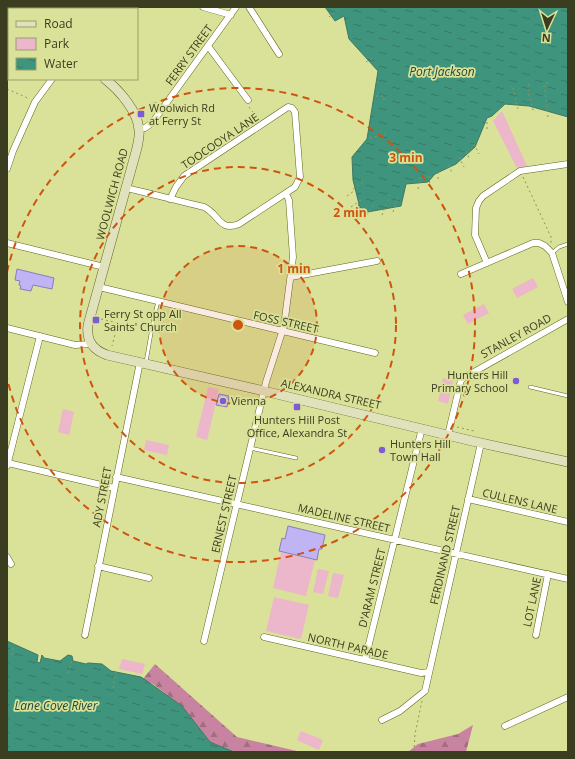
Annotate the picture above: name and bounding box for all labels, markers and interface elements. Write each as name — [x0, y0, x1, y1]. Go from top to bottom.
legend — [8, 8, 138, 80]
north arrow — [527, 8, 567, 48]
text: Road — [44, 15, 73, 32]
street label: FERRY STREET — [162, 21, 216, 88]
text: N — [541, 31, 551, 46]
text: Park — [44, 35, 70, 52]
text: Water — [44, 55, 78, 72]
water label: Port Jackson — [409, 63, 475, 80]
place label: Woolwich Rd at Ferry St — [149, 100, 215, 128]
marker: Woolwich Rd at Ferry St — [136, 109, 146, 119]
street label: TOOCOOYA LANE — [178, 109, 261, 172]
street label: WOOLWICH ROAD — [92, 146, 131, 241]
text: 3 min — [389, 149, 423, 166]
text: 2 min — [333, 204, 367, 221]
text: 1 min — [277, 260, 311, 277]
place label: Ferry St opp All Saints' Church — [104, 306, 181, 334]
street label: FOSS STREET — [252, 307, 320, 336]
street label: STANLEY ROAD — [478, 310, 554, 361]
marker: Ferry St opp All Saints' Church — [91, 315, 101, 325]
centre of rings — [231, 318, 245, 332]
place label: Hunters Hill Primary School — [431, 367, 508, 395]
street label: ALEXANDRA STREET — [280, 375, 383, 412]
marker: Hunters Hill Primary School — [511, 376, 521, 386]
place label: Vienna — [231, 393, 266, 408]
marker: Vienna — [218, 396, 228, 406]
marker: Hunters Hill Post Office, Alexandra St — [292, 402, 302, 412]
place label: Hunters Hill Post Office, Alexandra St — [247, 412, 347, 440]
place label: Hunters Hill Town Hall — [390, 436, 451, 464]
marker: Hunters Hill Town Hall — [377, 445, 387, 455]
street label: ADY STREET — [88, 465, 115, 528]
street label: ERNEST STREET — [207, 474, 240, 554]
street label: CULLENS LANE — [481, 485, 559, 516]
street label: MADELINE STREET — [297, 500, 392, 535]
street label: FERDINAND STREET — [426, 504, 463, 606]
street label: D'ARAM STREET — [354, 547, 389, 629]
street label: LOT LANE — [519, 576, 544, 628]
street label: NORTH PARADE — [306, 629, 390, 662]
water label: Lane Cove River — [14, 697, 99, 714]

